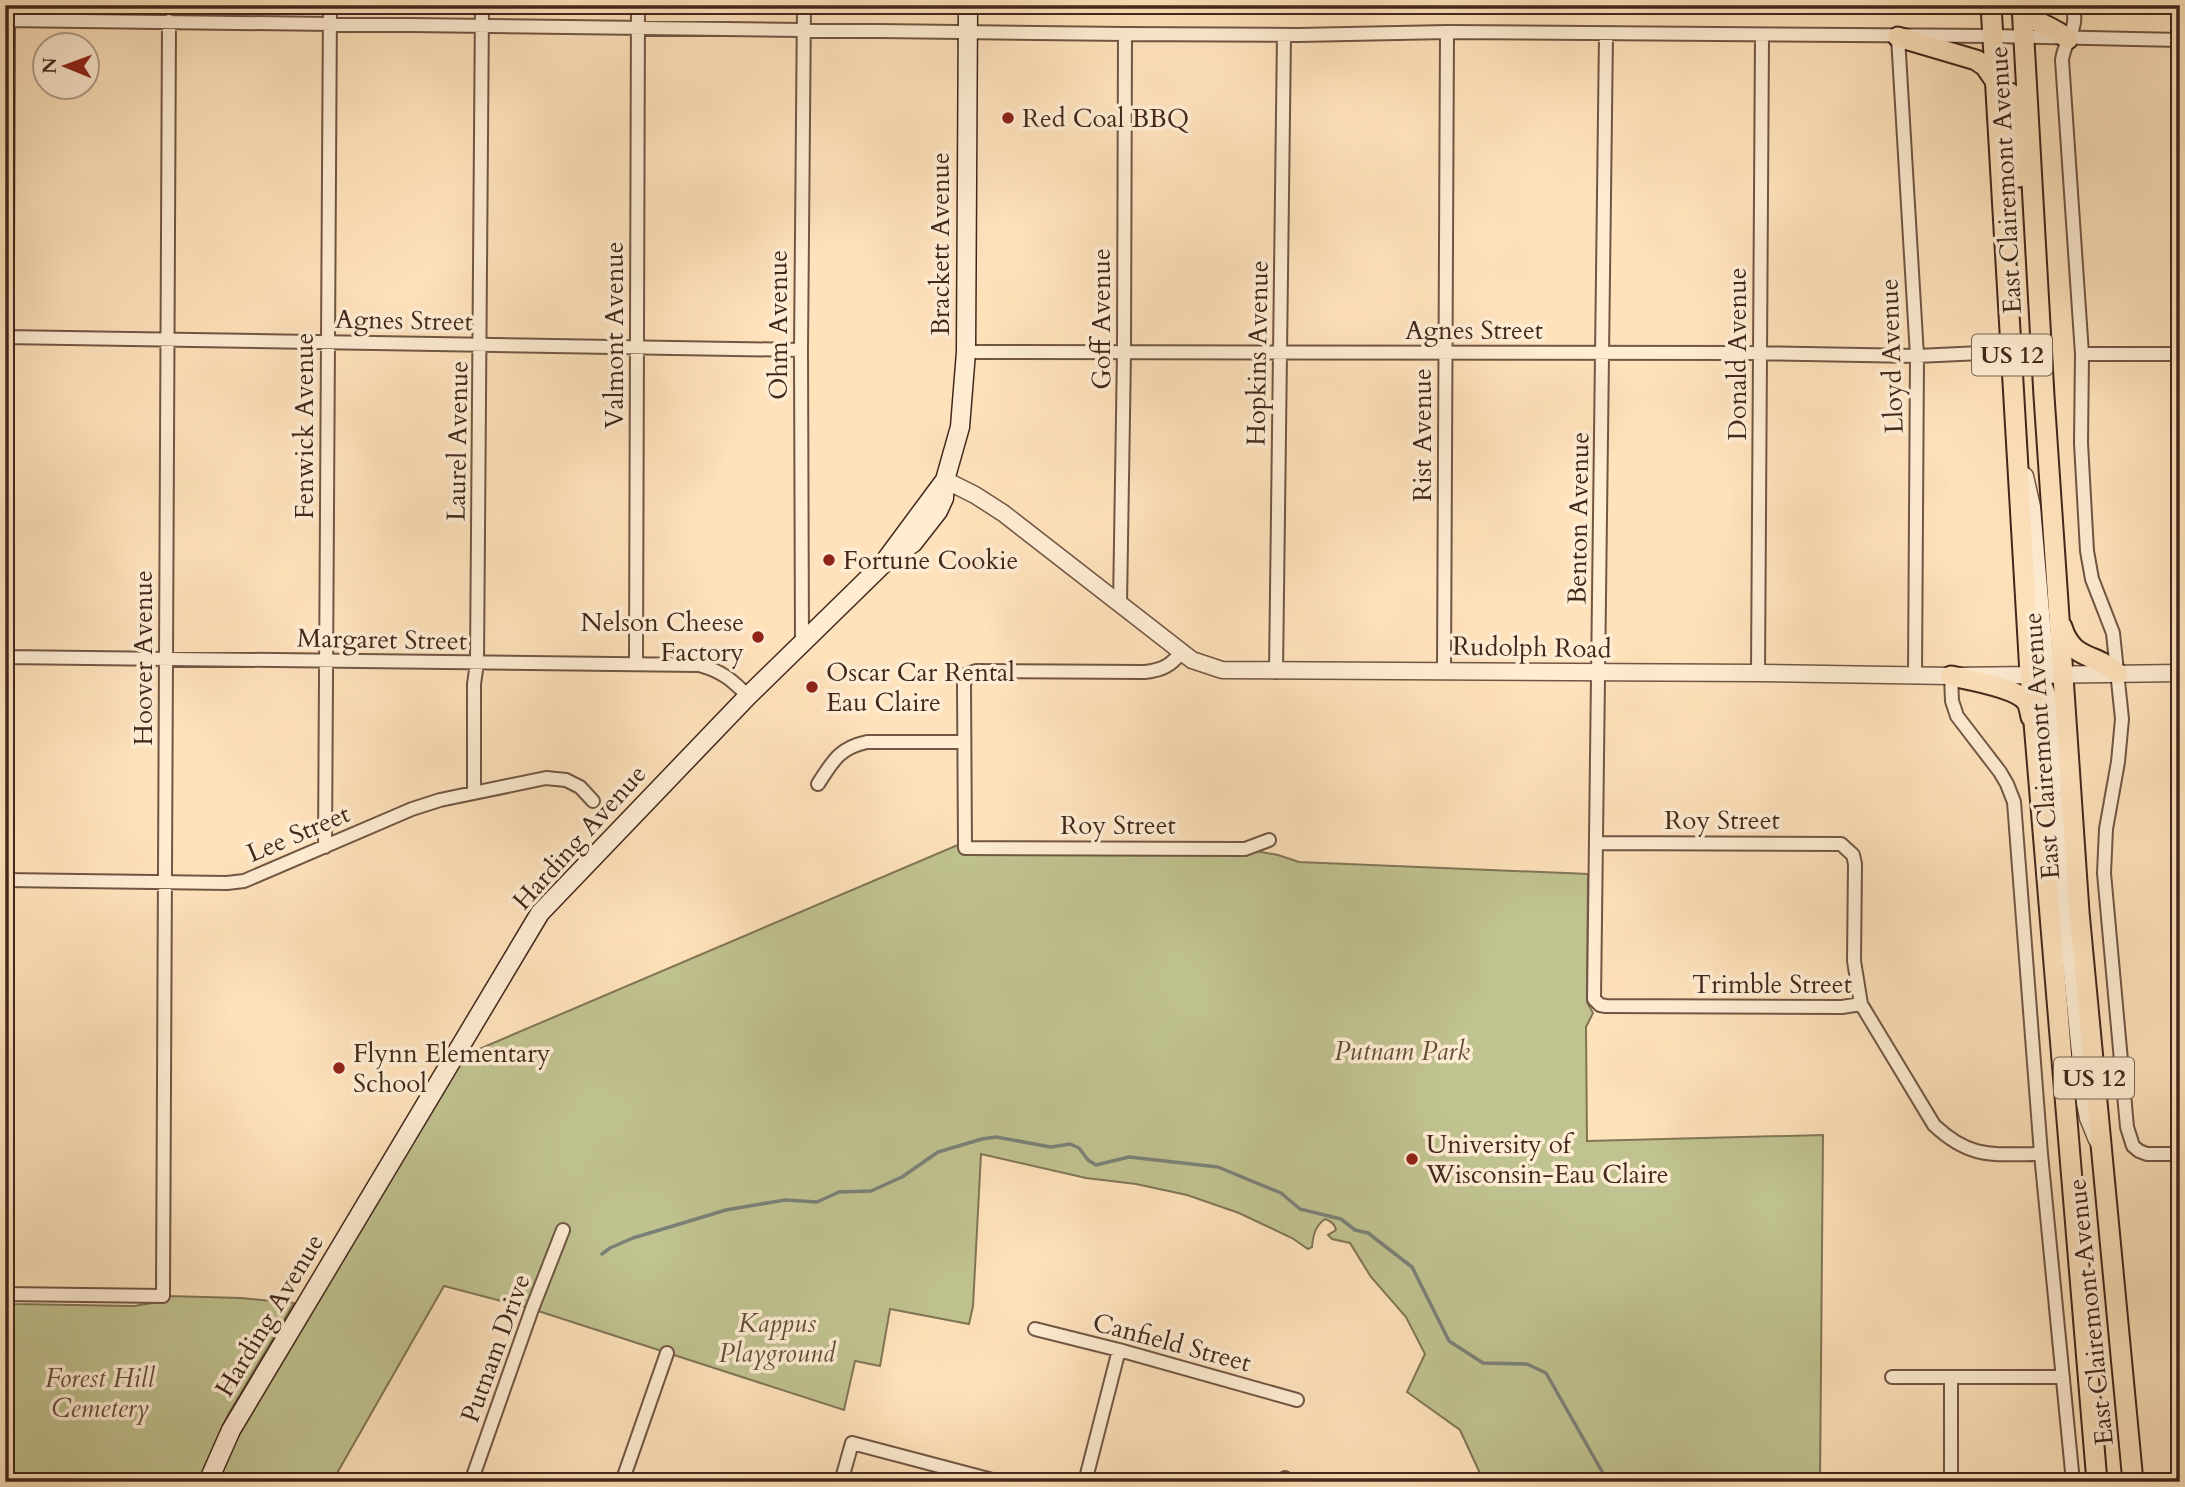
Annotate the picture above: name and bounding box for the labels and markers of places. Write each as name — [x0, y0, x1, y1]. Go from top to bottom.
place label: Red Coal BBQ — [1022, 101, 1189, 136]
marker: Red Coal BBQ — [1000, 110, 1016, 126]
place label: Fortune Cookie — [843, 543, 1018, 578]
marker: Fortune Cookie — [821, 552, 837, 568]
place label: Nelson Cheese Factory — [581, 605, 744, 670]
marker: Nelson Cheese Factory — [750, 629, 766, 645]
place label: Oscar Car Rental Eau Claire — [826, 655, 1015, 720]
marker: Oscar Car Rental Eau Claire — [804, 679, 820, 695]
place label: Flynn Elementary School — [353, 1036, 551, 1101]
marker: Flynn Elementary School — [331, 1060, 347, 1076]
place label: University of Wisconsin-Eau Claire — [1425, 1127, 1669, 1192]
marker: University of Wisconsin-Eau Claire — [1404, 1151, 1420, 1167]

